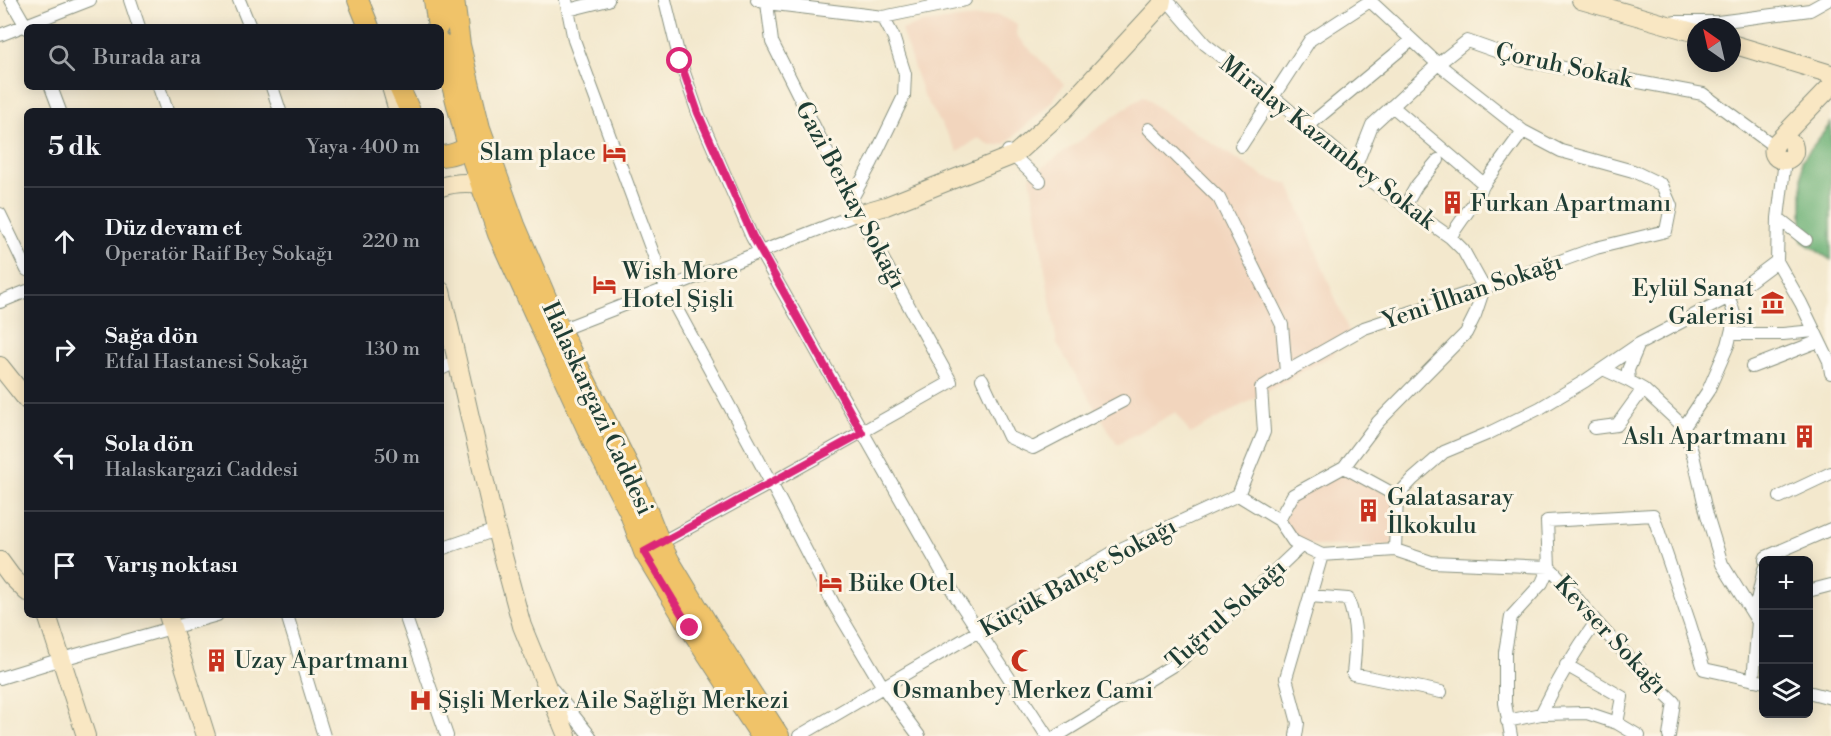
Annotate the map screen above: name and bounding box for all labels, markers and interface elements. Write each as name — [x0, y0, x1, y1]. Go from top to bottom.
north arrow — [1687, 18, 1741, 72]
search box — [24, 24, 444, 90]
street label: Çoruh Sokak — [1493, 37, 1636, 95]
icon: search — [45, 41, 78, 74]
text: Burada ara — [93, 44, 201, 71]
route start — [666, 47, 692, 73]
street label: Miralay Kazımbey Sokak — [1213, 49, 1443, 237]
street label: Gazi Berkay Sokağı — [788, 97, 912, 294]
text: 5 dk — [48, 131, 101, 163]
text: Yaya · 400 m — [307, 135, 420, 160]
place label: Slam place — [480, 138, 596, 168]
hotel icon: Slam place — [601, 139, 627, 165]
place label: Furkan Apartmanı — [1470, 189, 1672, 219]
building icon: Furkan Apartmanı — [1439, 190, 1465, 216]
text: Düz devam et — [105, 215, 242, 242]
icon: ahead — [48, 225, 81, 258]
text: 220 m — [362, 229, 420, 254]
text: Operatör Raif Bey Sokağı — [105, 242, 333, 267]
street label: Yeni İlhan Sokağı — [1376, 246, 1566, 337]
place label: Wish More Hotel Şişli — [621, 257, 738, 315]
hotel icon: Wish More Hotel Şişli — [591, 272, 617, 298]
place label: Eylül Sanat Galerisi — [1632, 274, 1754, 332]
museum icon: Eylül Sanat Galerisi — [1759, 289, 1785, 315]
street label: Halaskargazi Caddesi — [534, 297, 660, 520]
text: Sağa dön — [105, 323, 198, 350]
icon: right — [48, 333, 81, 366]
text: 130 m — [365, 337, 420, 362]
text: Etfal Hastanesi Sokağı — [105, 350, 308, 375]
place label: Aslı Apartmanı — [1622, 422, 1787, 452]
building icon: Aslı Apartmanı — [1792, 423, 1818, 449]
text: Sola dön — [105, 431, 193, 458]
icon: left — [48, 441, 81, 474]
text: 50 m — [374, 445, 420, 470]
text: Halaskargazi Caddesi — [105, 458, 298, 483]
place label: Galatasaray İlkokulu — [1387, 483, 1514, 541]
building icon: Galatasaray İlkokulu — [1356, 498, 1382, 524]
street label: Küçük Bahçe Sokağı — [975, 511, 1182, 644]
icon: arrive — [48, 549, 81, 582]
text: Varış noktası — [105, 552, 238, 579]
street label: Tuğrul Sokağı — [1160, 553, 1293, 677]
map controls — [1759, 556, 1813, 718]
button: + — [1759, 556, 1813, 610]
place label: Büke Otel — [848, 569, 955, 599]
hotel icon: Büke Otel — [818, 570, 844, 596]
street label: Kevser Sokağı — [1547, 570, 1673, 702]
button: − — [1759, 610, 1813, 664]
route end — [676, 614, 702, 640]
place label: Uzay Apartmanı — [234, 646, 409, 676]
building icon: Uzay Apartmanı — [203, 647, 229, 673]
mosque icon: Osmanbey Merkez Cami — [1010, 647, 1036, 673]
button: layers — [1759, 664, 1813, 718]
place label: Osmanbey Merkez Cami — [893, 676, 1154, 706]
place label: Şişli Merkez Aile Sağlığı Merkezi — [438, 686, 789, 716]
hospital icon: Şişli Merkez Aile Sağlığı Merkezi — [407, 687, 433, 713]

